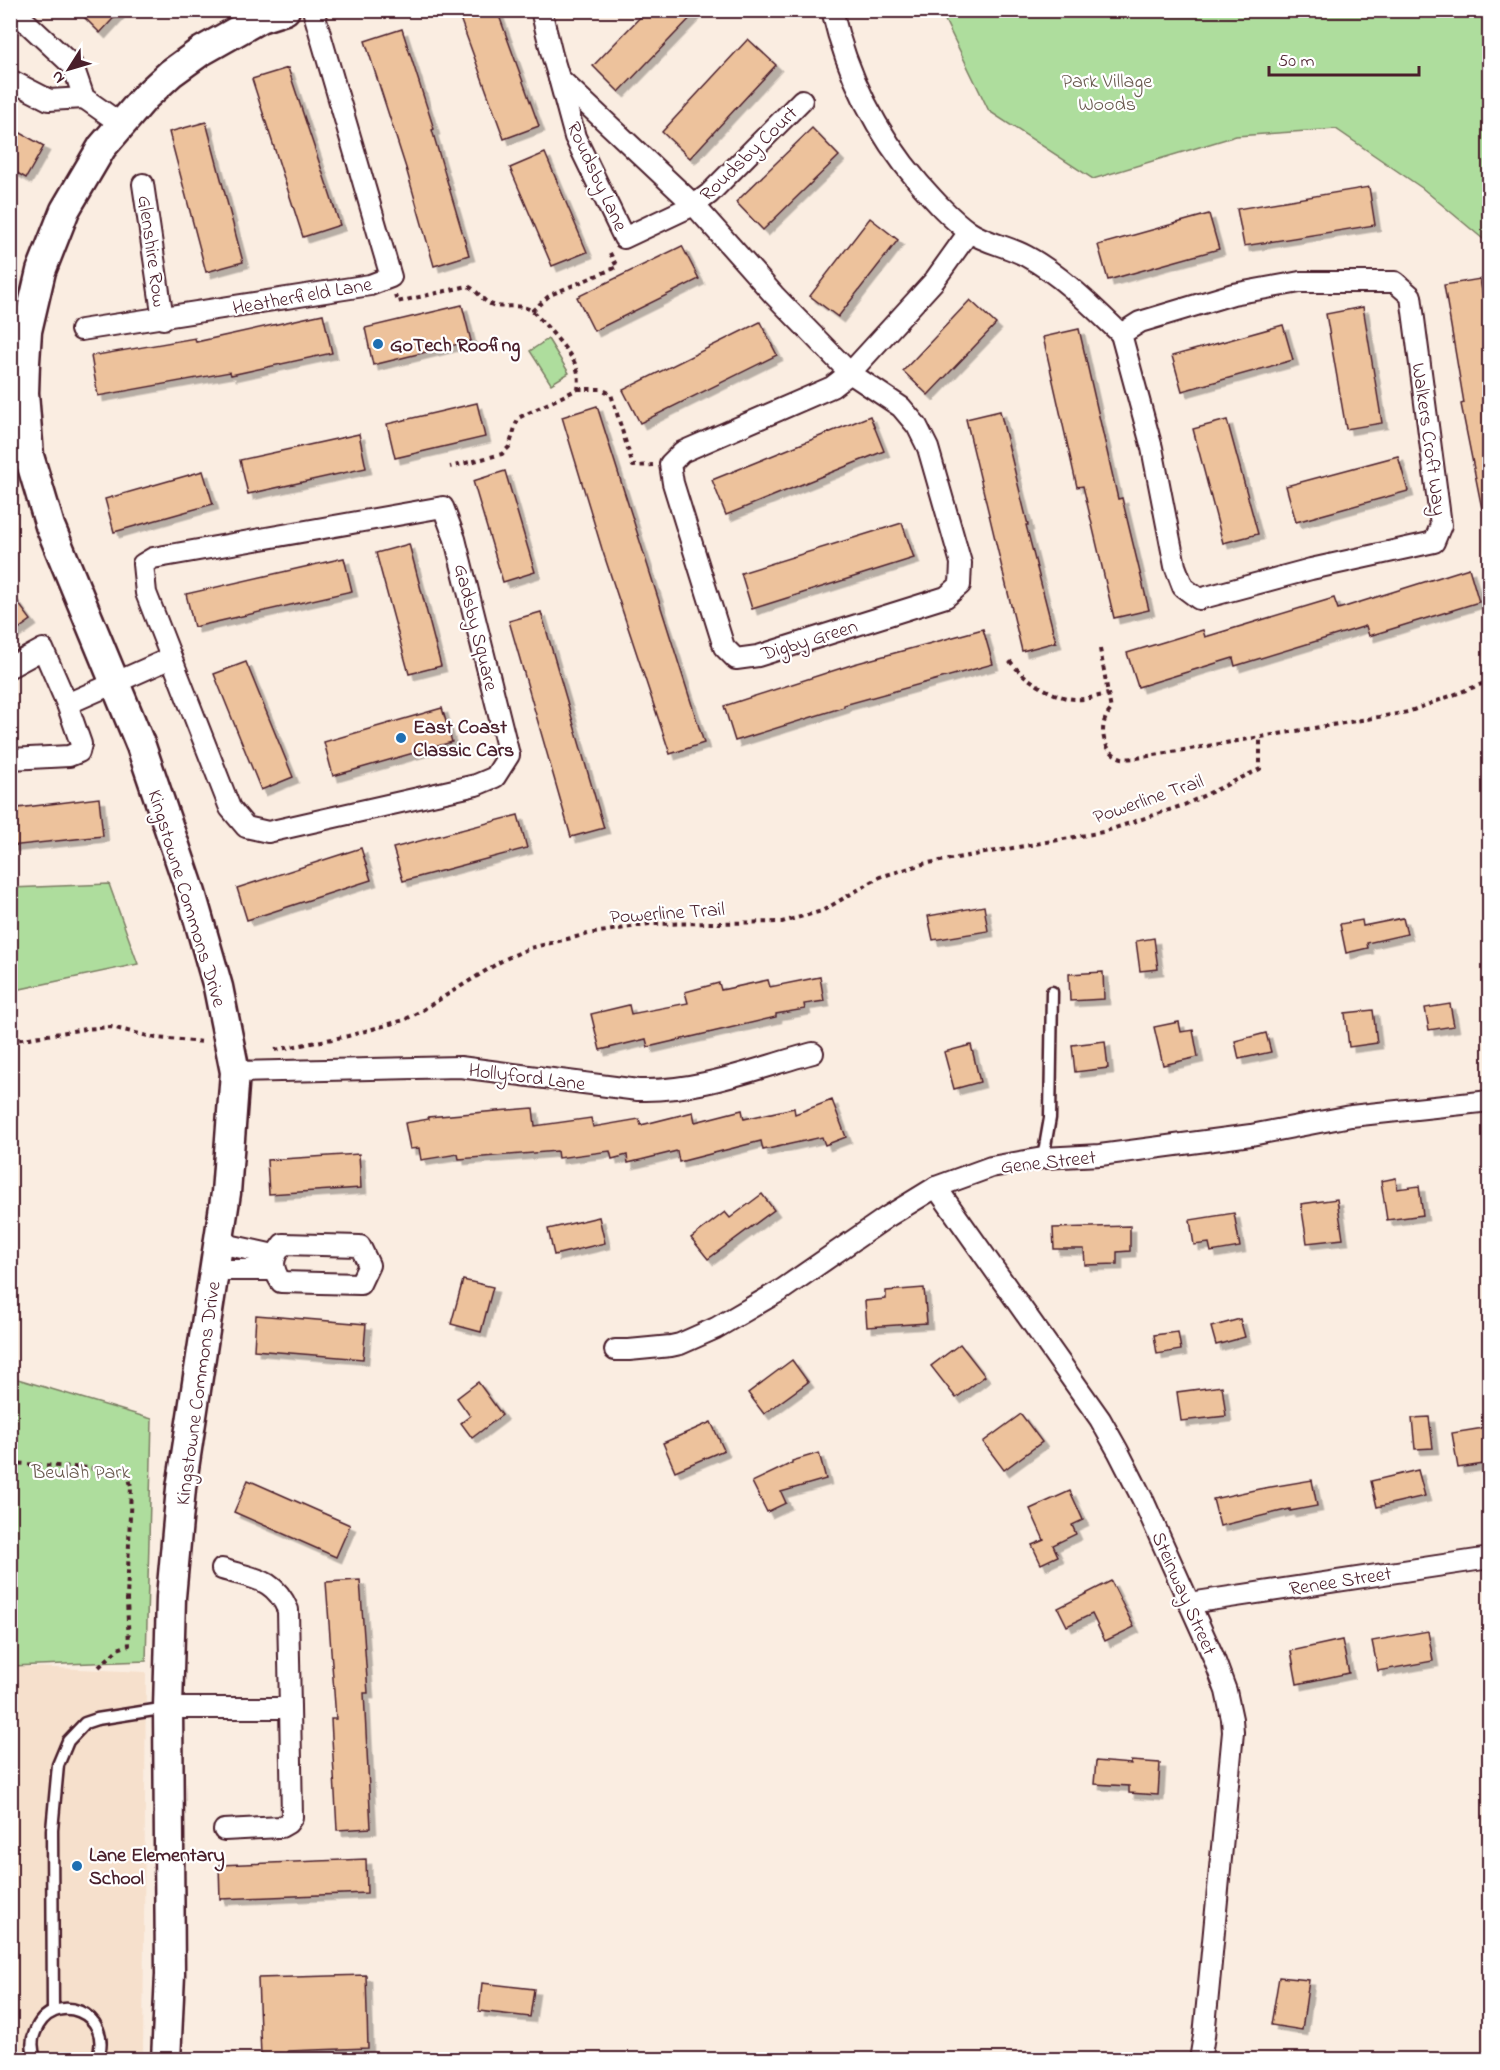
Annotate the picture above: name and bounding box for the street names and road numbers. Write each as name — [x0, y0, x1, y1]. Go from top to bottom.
street label: Roudsby Court — [694, 100, 806, 209]
street label: Roudsby Lane — [558, 117, 634, 237]
street label: Glenshire Row — [128, 194, 173, 309]
street label: Heatherfield Lane — [230, 271, 375, 324]
street label: Walkers Croft Way — [1402, 361, 1453, 518]
street label: Gadsby Square — [445, 561, 504, 694]
street label: Digby Green — [757, 613, 862, 671]
street label: Powerline Trail — [1090, 768, 1208, 833]
street label: Kingstowne Commons Drive — [138, 786, 233, 1011]
street label: Powerline Trail — [609, 896, 726, 933]
street label: Hollyford Lane — [467, 1057, 587, 1100]
street label: Gene Street — [999, 1144, 1098, 1183]
street label: Kingstowne Commons Drive — [169, 1279, 231, 1507]
street label: Steinway Street — [1143, 1528, 1223, 1661]
street label: Renee Street — [1287, 1560, 1394, 1605]

